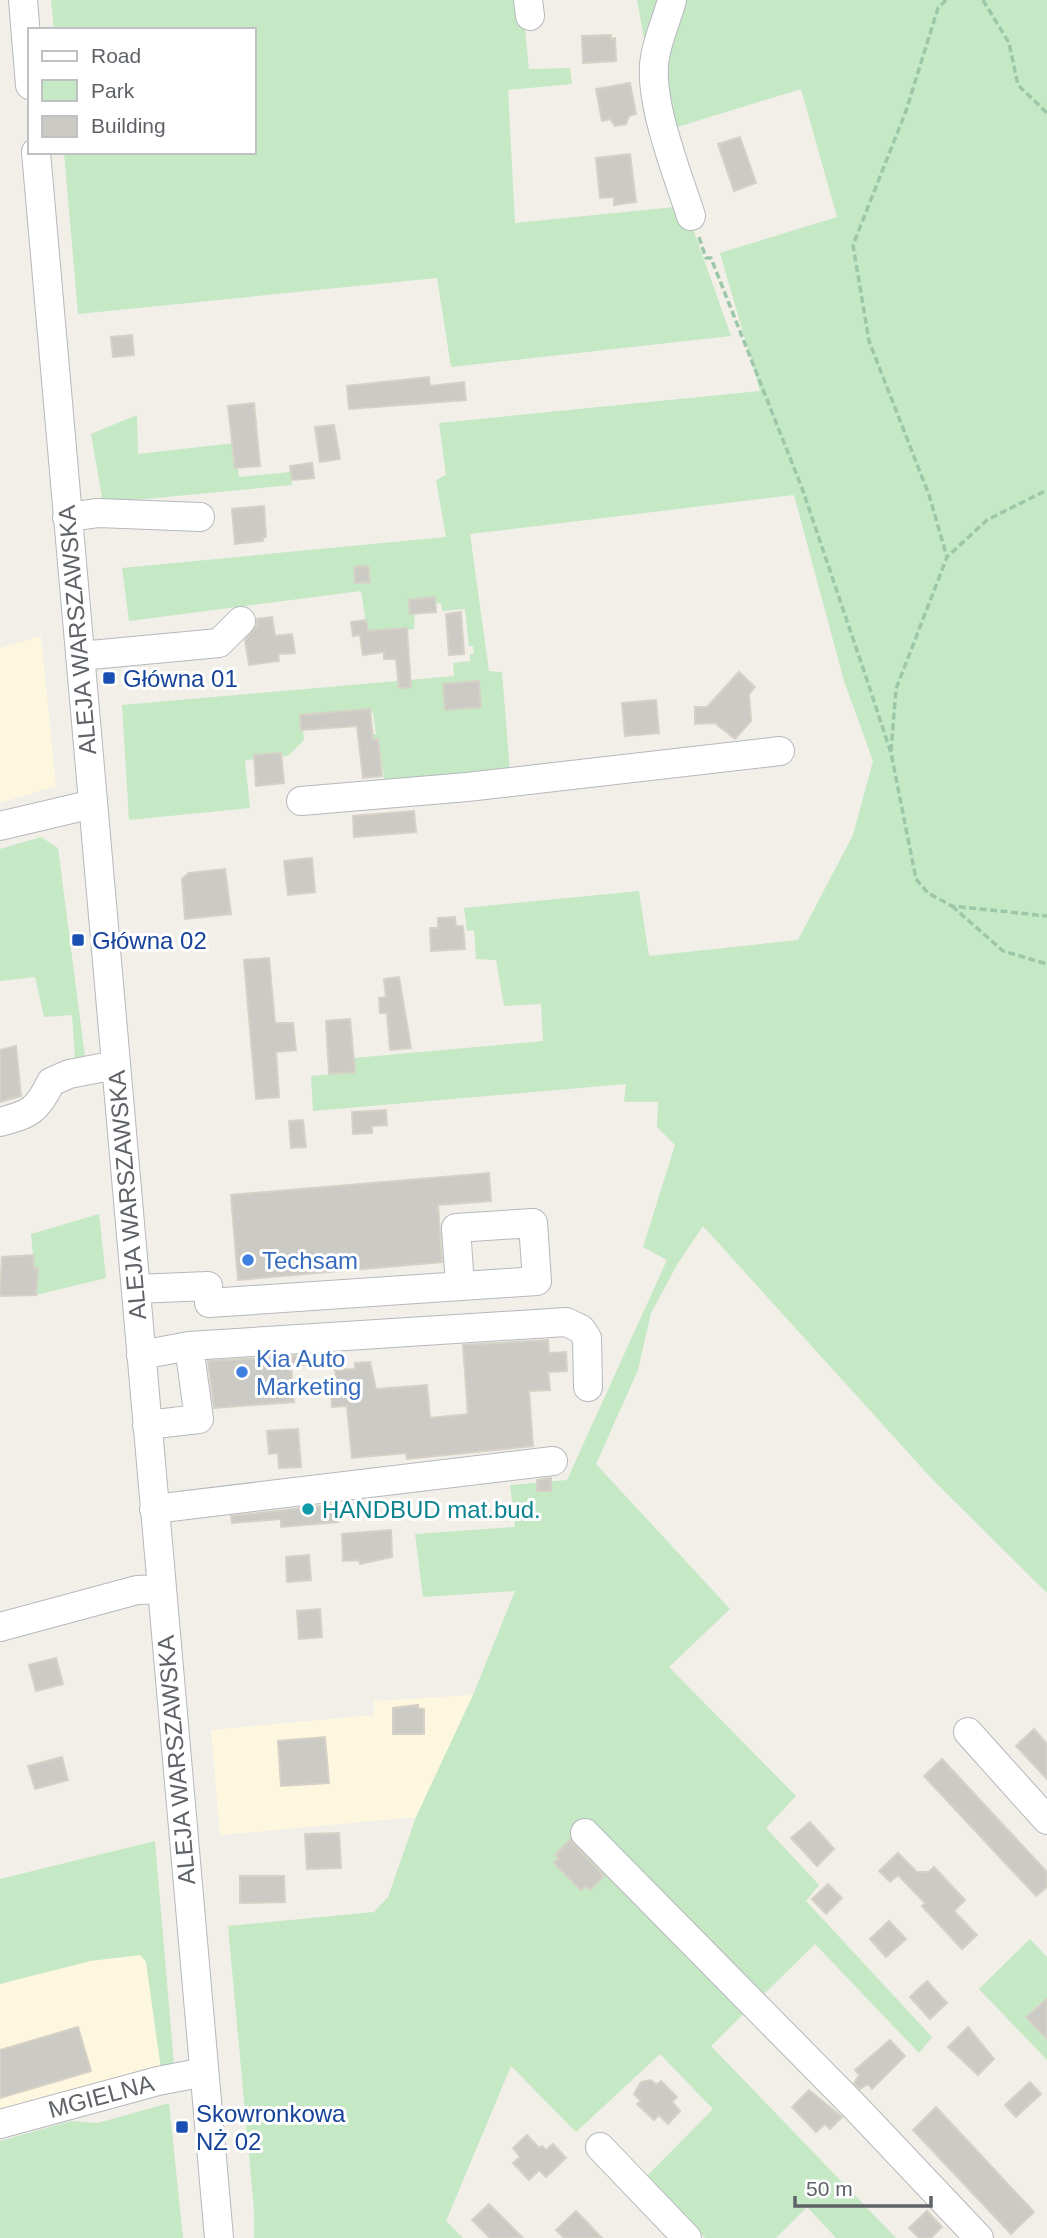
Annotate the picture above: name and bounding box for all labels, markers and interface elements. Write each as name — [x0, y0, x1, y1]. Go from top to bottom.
legend — [28, 28, 256, 154]
text: Road — [91, 44, 141, 67]
text: Park — [91, 79, 135, 102]
text: Building — [91, 114, 166, 137]
street label: ALEJA WARSZAWSKA — [53, 504, 101, 756]
place label: Główna 01 — [123, 665, 238, 692]
marker: Główna 01 — [101, 670, 117, 686]
place label: Główna 02 — [92, 927, 207, 954]
marker: Główna 02 — [70, 932, 86, 948]
street label: ALEJA WARSZAWSKA — [103, 1069, 151, 1321]
place label: Techsam — [262, 1247, 358, 1274]
marker: Techsam — [240, 1252, 256, 1268]
place label: Kia Auto Marketing — [256, 1345, 361, 1400]
marker: Kia Auto Marketing — [234, 1364, 250, 1380]
place label: HANDBUD mat.bud. — [322, 1496, 541, 1523]
marker: HANDBUD mat.bud. — [300, 1501, 316, 1517]
street label: ALEJA WARSZAWSKA — [152, 1634, 200, 1886]
street label: MGIELNA — [45, 2069, 157, 2123]
place label: Skowronkowa NŻ 02 — [196, 2100, 346, 2155]
marker: Skowronkowa NŻ 02 — [174, 2119, 190, 2135]
scale bar — [795, 2164, 932, 2208]
text: 50 m — [806, 2177, 853, 2200]

